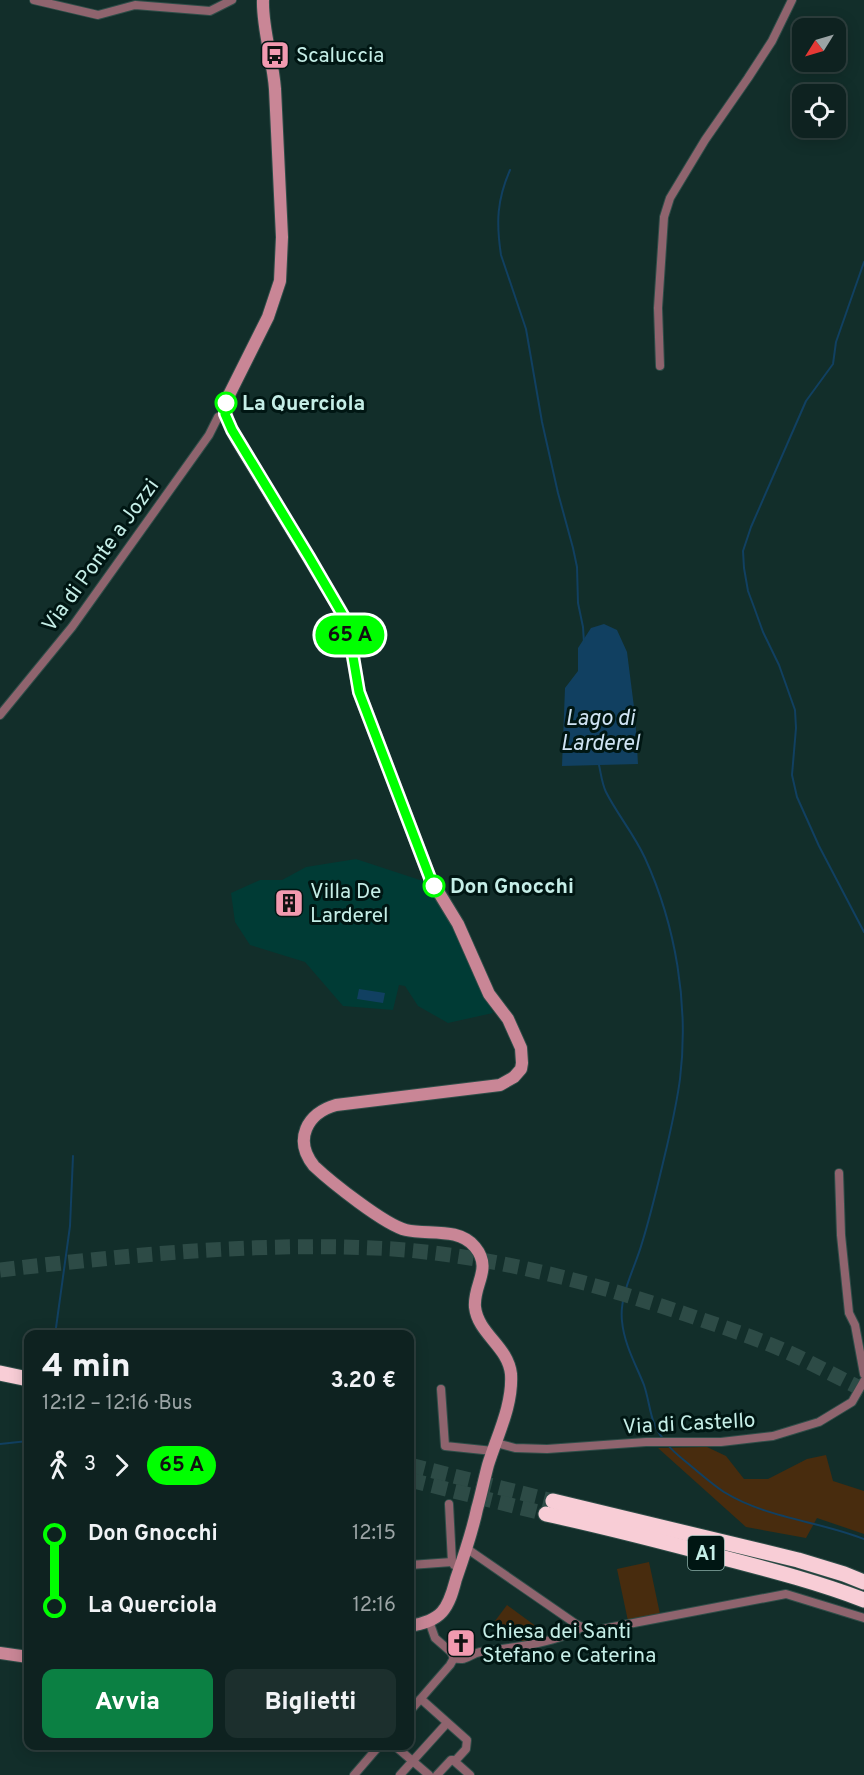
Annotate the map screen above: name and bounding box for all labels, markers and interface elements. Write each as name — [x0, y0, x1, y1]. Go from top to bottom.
north arrow — [792, 18, 846, 72]
map controls — [792, 18, 846, 138]
bus stop icon: Scaluccia — [259, 39, 291, 71]
place label: Scaluccia — [296, 43, 384, 70]
button: locate — [792, 84, 846, 138]
place label: La Querciola — [242, 391, 365, 418]
marker: La Querciola — [215, 392, 237, 414]
street label: Via di Ponte a Jozzi — [37, 474, 166, 638]
line badge: 65 A — [308, 616, 392, 654]
text: 65 A — [327, 622, 373, 649]
water label: Lago di Larderel — [560, 706, 641, 758]
place label: Don Gnocchi — [450, 874, 574, 901]
marker: Don Gnocchi — [423, 875, 445, 897]
place label: Villa De Larderel — [310, 879, 388, 930]
building icon: Villa De Larderel — [273, 887, 305, 919]
text: 4 min — [42, 1347, 131, 1389]
text: 3.20 € — [331, 1368, 396, 1395]
text: 12:12 – 12:16 · Bus — [42, 1391, 192, 1417]
street label: Via di Castello — [622, 1408, 756, 1441]
icon: walk — [42, 1449, 75, 1482]
icon: forward — [105, 1449, 138, 1482]
text: 3 — [84, 1452, 96, 1478]
text: 65 A — [159, 1452, 204, 1479]
text: Don Gnocchi — [88, 1521, 218, 1548]
text: 12:15 — [352, 1521, 396, 1547]
road number: A1 — [688, 1536, 724, 1570]
text: La Querciola — [88, 1593, 217, 1620]
text: 12:16 — [352, 1593, 396, 1619]
place label: Chiesa dei Santi Stefano e Caterina — [482, 1619, 656, 1670]
church icon: Chiesa dei Santi Stefano e Caterina — [445, 1627, 477, 1659]
button: Avvia — [42, 1669, 213, 1738]
button: Biglietti — [225, 1669, 396, 1738]

